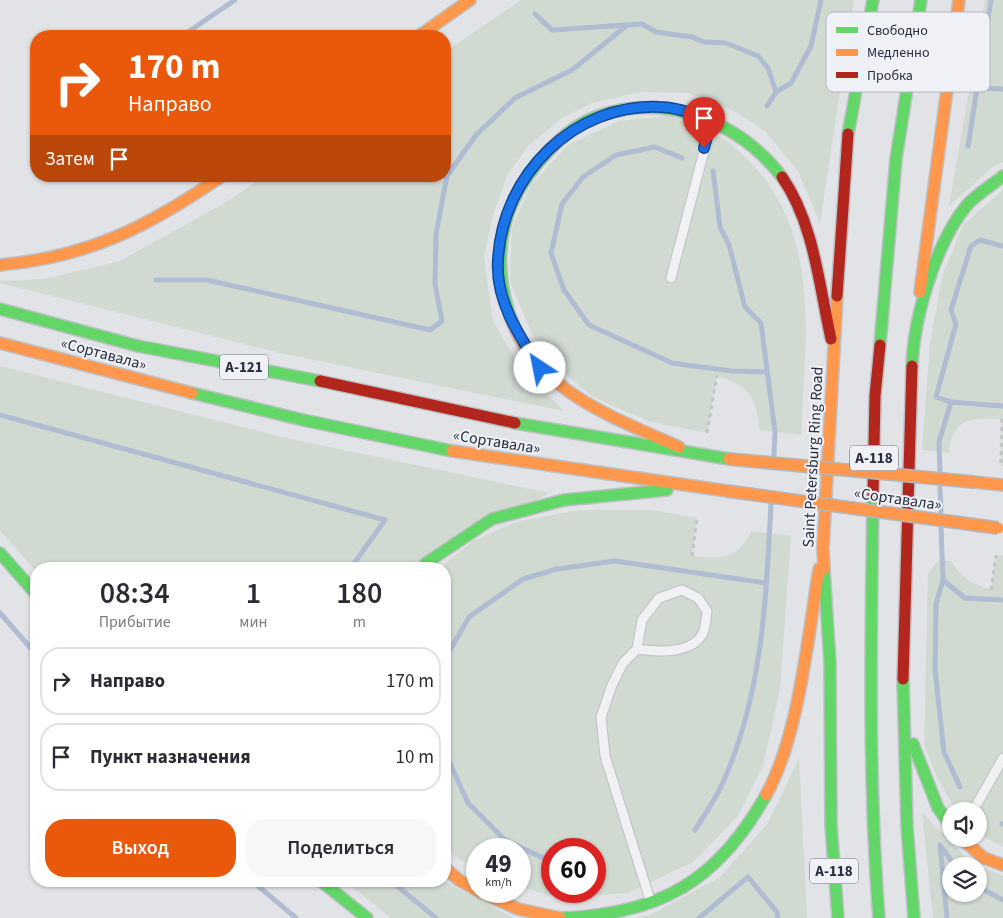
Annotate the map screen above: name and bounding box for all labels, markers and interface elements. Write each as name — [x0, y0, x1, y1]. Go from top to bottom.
legend — [826, 12, 990, 92]
text: Свободно — [867, 21, 928, 41]
text: 170 m — [128, 42, 220, 92]
text: Медленно — [867, 43, 930, 63]
icon: right — [45, 50, 110, 115]
text: Пробка — [867, 66, 913, 86]
text: Направо — [128, 88, 212, 120]
pin — [683, 97, 725, 148]
icon: arrive — [690, 104, 718, 132]
icon: arrive — [105, 145, 133, 173]
text: Затем — [45, 146, 95, 173]
street label: «Сортавала» — [58, 332, 149, 376]
position arrow — [513, 341, 565, 393]
road number: А-121 — [220, 354, 268, 380]
street label: Saint Petersburg Ring Road — [797, 366, 829, 548]
street label: «Сортавала» — [452, 424, 542, 460]
road number: А-118 — [850, 446, 898, 470]
street label: «Сортавала» — [853, 482, 943, 516]
text: 08:34 — [100, 572, 170, 615]
text: 1 — [246, 572, 261, 615]
text: 180 — [336, 572, 382, 615]
text: Прибытие — [99, 611, 171, 633]
text: мин — [239, 611, 268, 633]
text: m — [353, 611, 366, 633]
icon: right — [47, 667, 75, 695]
text: Направо — [90, 668, 165, 695]
text: 170 m — [386, 668, 434, 695]
icon: arrive — [47, 743, 75, 771]
text: Пункт назначения — [90, 744, 251, 771]
text: 10 m — [396, 744, 434, 771]
map controls — [942, 802, 987, 902]
button: sound — [942, 802, 987, 847]
button: Выход — [45, 819, 236, 877]
button: Поделиться — [246, 819, 436, 877]
speed limit sign: 60 — [541, 838, 606, 903]
text: 49 — [485, 846, 512, 882]
button: layers — [942, 857, 987, 902]
road number: А-118 — [810, 858, 858, 884]
text: km/h — [485, 874, 512, 891]

